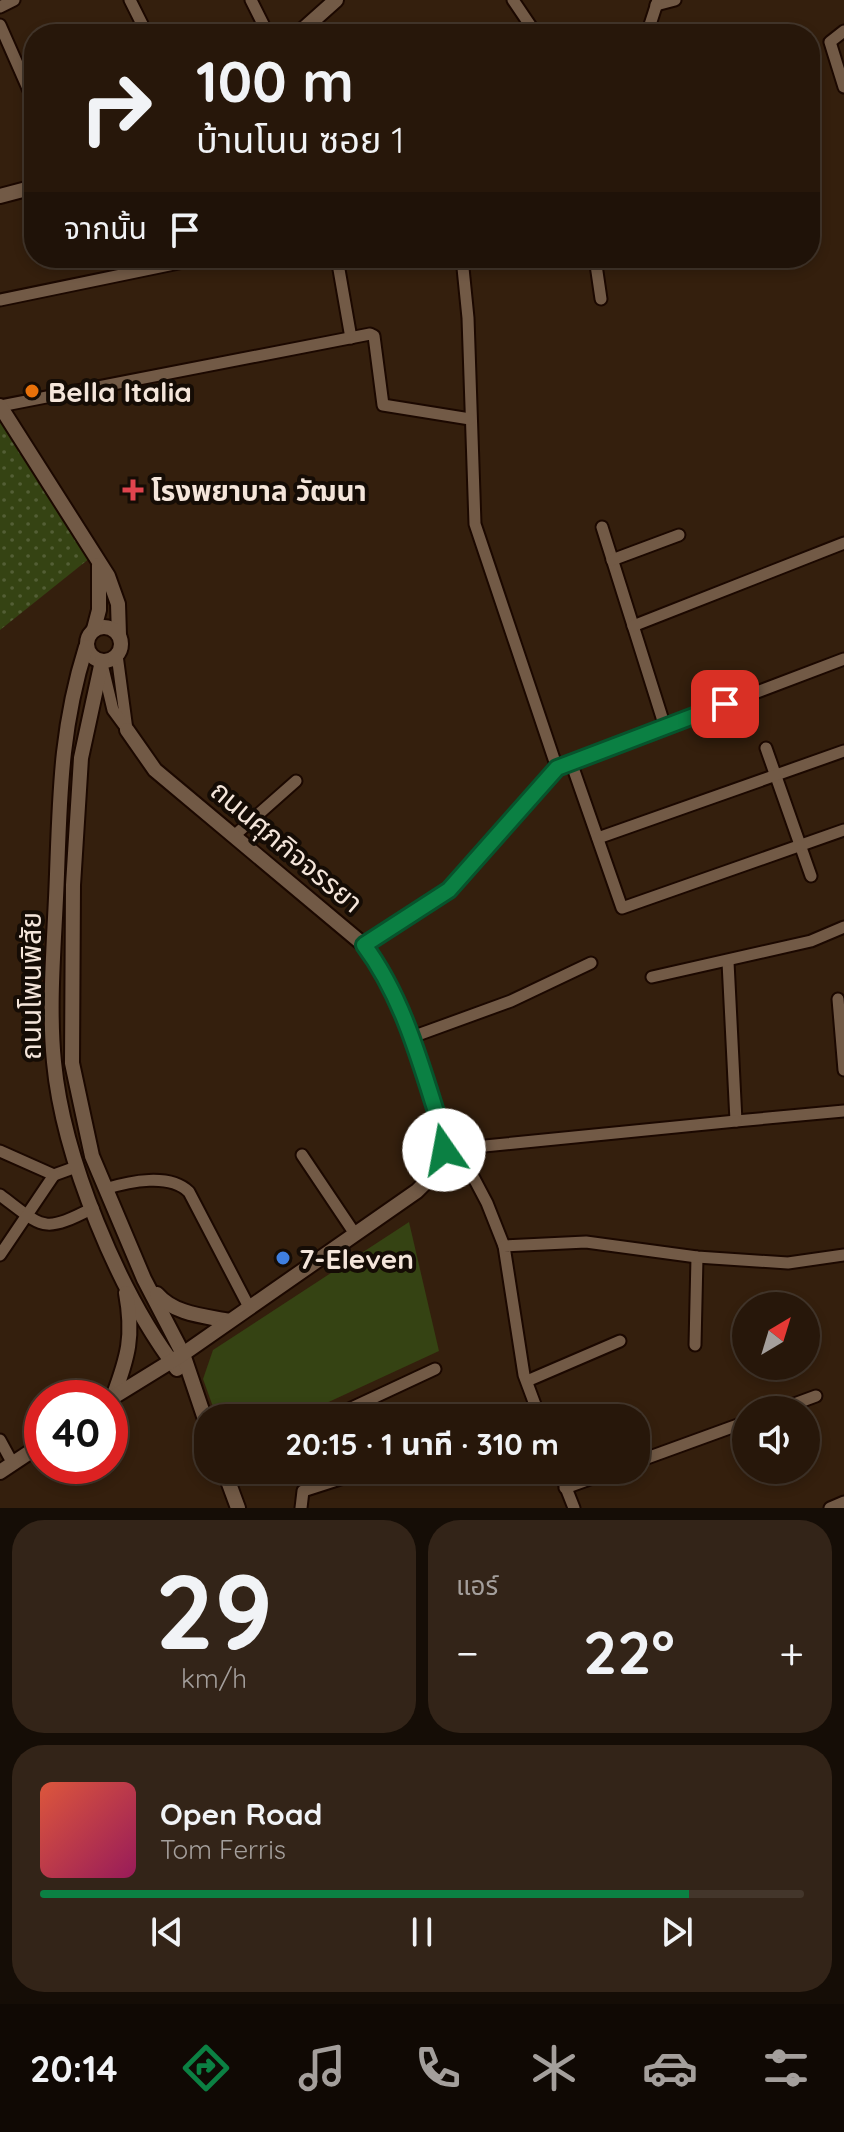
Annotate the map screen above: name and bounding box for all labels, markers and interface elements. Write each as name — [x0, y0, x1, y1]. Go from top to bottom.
text: 100 m — [196, 46, 354, 116]
icon: right — [64, 56, 168, 160]
text: บ้านโนน ซอย 1 — [196, 117, 404, 162]
icon: arrive — [163, 208, 207, 252]
text: จากนั้น — [64, 209, 147, 247]
place label: Bella Italia — [48, 374, 192, 409]
marker: Bella Italia — [23, 382, 41, 400]
place label: โรงพยาบาล วัฒนา — [151, 473, 367, 508]
marker: โรงพยาบาล วัฒนา — [122, 479, 144, 501]
pin — [691, 670, 759, 738]
icon: arrive — [703, 682, 747, 726]
street label: ถนนศุภกิจจรรยา — [204, 772, 370, 920]
street label: ถนนโพนพิสัย — [13, 912, 48, 1060]
position arrow — [402, 1108, 486, 1192]
place label: 7-Eleven — [299, 1241, 414, 1276]
marker: 7-Eleven — [274, 1249, 292, 1267]
north arrow — [732, 1292, 820, 1380]
map controls — [732, 1292, 820, 1484]
speed limit sign: 40 — [24, 1380, 128, 1484]
button: sound — [732, 1396, 820, 1484]
text: 20:15 · 1 นาที · 310 m — [285, 1425, 559, 1463]
text: 29 — [155, 1545, 273, 1675]
text: แอร์ — [456, 1569, 498, 1602]
text: 22° — [583, 1614, 675, 1689]
text: − — [456, 1625, 479, 1680]
text: + — [779, 1625, 804, 1680]
text: km/h — [181, 1662, 247, 1695]
text: Open Road — [160, 1795, 322, 1833]
text: Tom Ferris — [160, 1833, 286, 1866]
icon: previous — [145, 1910, 189, 1954]
icon: pause — [400, 1910, 444, 1954]
icon: next — [655, 1910, 699, 1954]
icon: directions — [178, 2040, 234, 2096]
icon: music — [294, 2040, 350, 2096]
icon: phone — [410, 2040, 466, 2096]
icon: climate — [526, 2040, 582, 2096]
icon: car — [642, 2040, 698, 2096]
icon: filters — [758, 2040, 814, 2096]
text: 20:14 — [30, 2046, 118, 2091]

